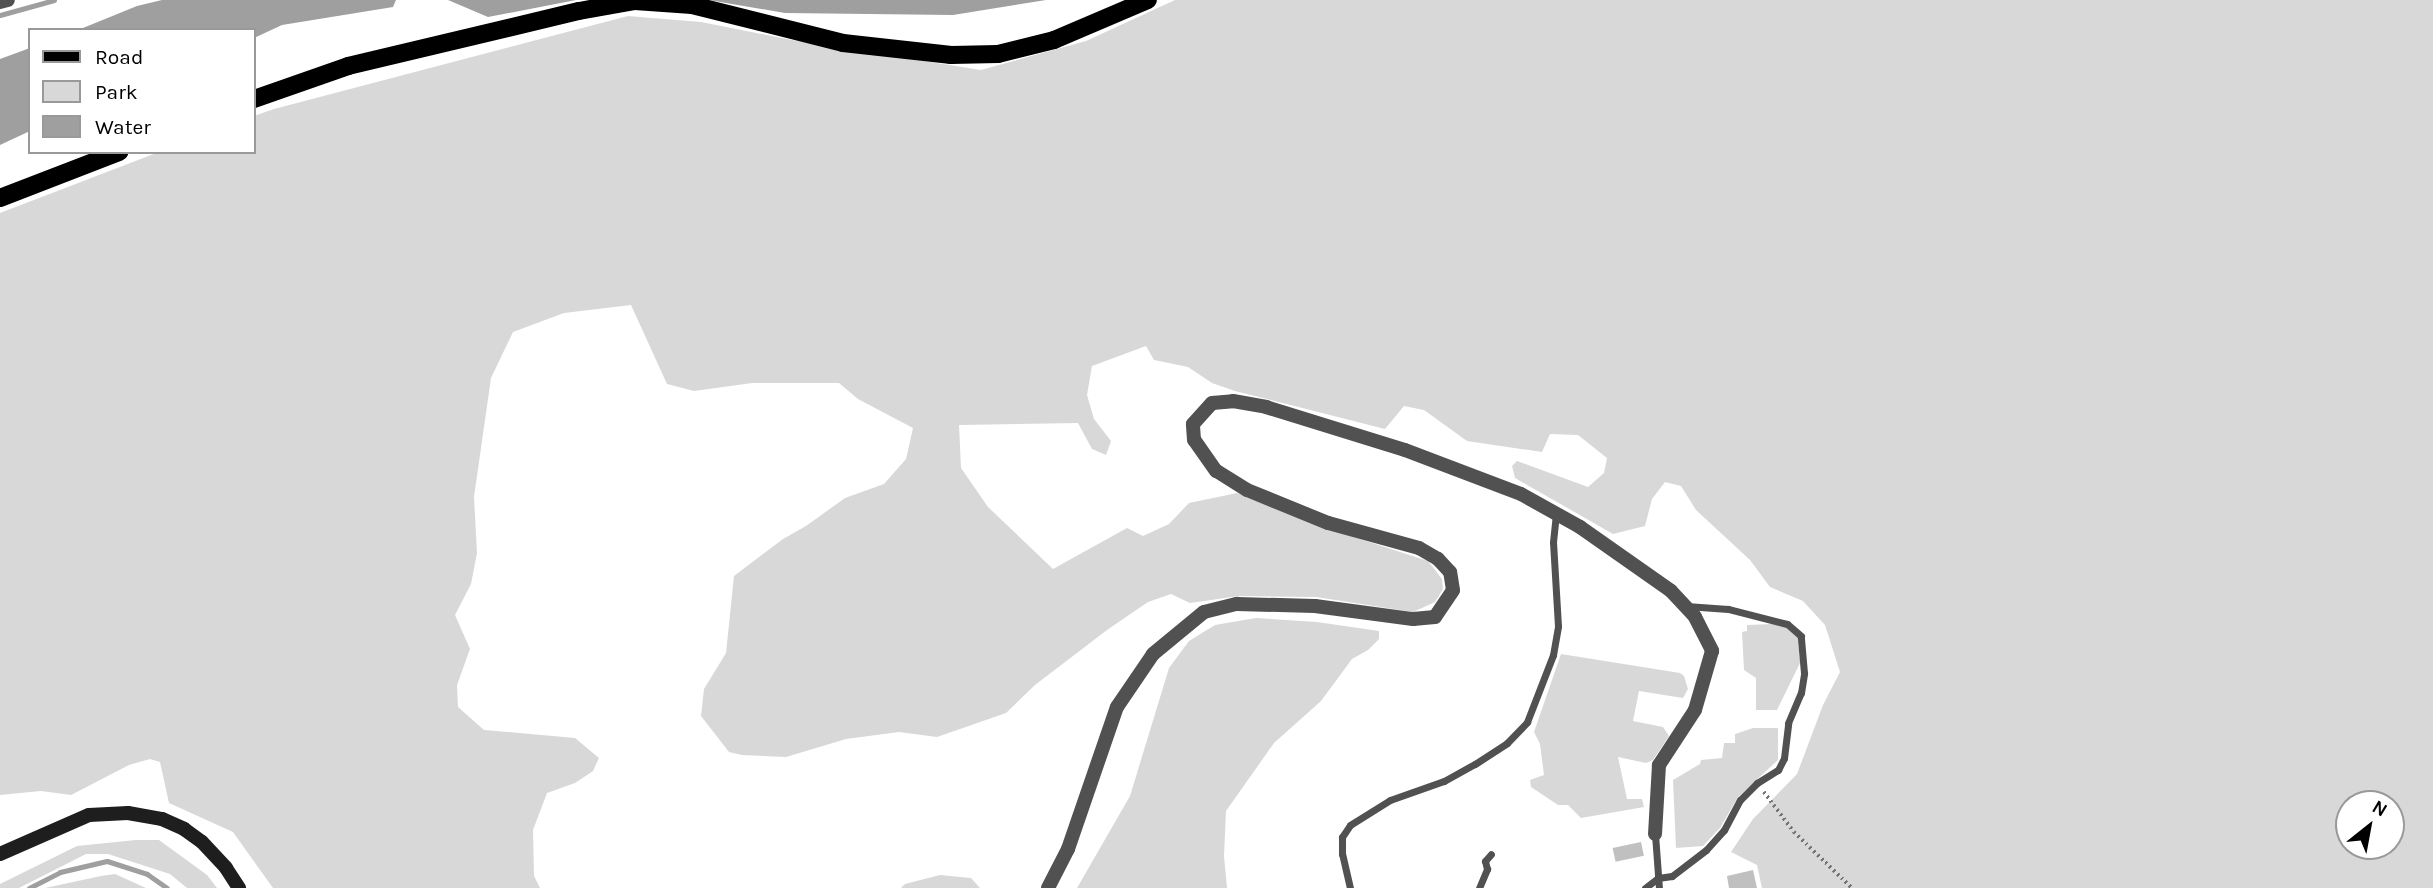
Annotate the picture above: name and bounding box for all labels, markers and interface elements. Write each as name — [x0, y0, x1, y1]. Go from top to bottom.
legend — [28, 28, 256, 154]
text: Road — [95, 45, 143, 69]
text: Park — [95, 80, 138, 104]
text: Water — [95, 115, 151, 139]
north arrow — [2335, 790, 2405, 860]
text: N — [2368, 796, 2391, 822]

